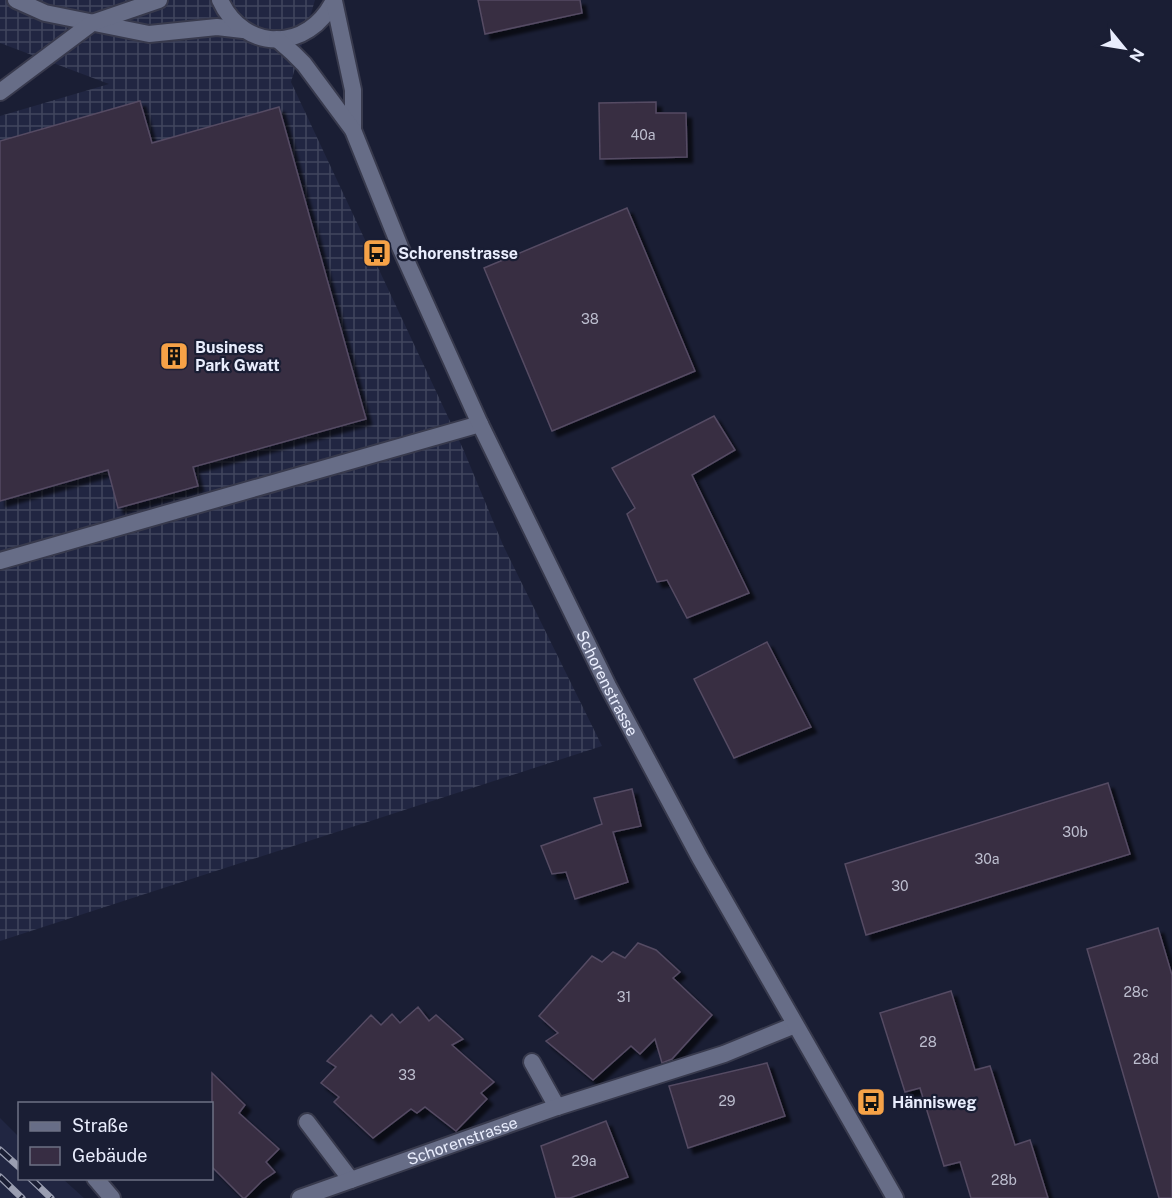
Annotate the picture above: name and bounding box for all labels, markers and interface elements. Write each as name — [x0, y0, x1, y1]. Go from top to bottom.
north arrow — [1094, 18, 1154, 78]
text: N — [1125, 45, 1148, 65]
house number: 40a — [630, 127, 656, 143]
bus stop icon: Schorenstrasse — [361, 237, 393, 269]
place label: Schorenstrasse — [398, 244, 518, 263]
house number: 38 — [581, 311, 599, 327]
place label: Business Park Gwatt — [195, 338, 280, 375]
building icon: Business Park Gwatt — [158, 340, 190, 372]
street label: Schorenstrasse — [572, 627, 642, 739]
house number: 30b — [1062, 824, 1088, 840]
house number: 30a — [974, 851, 1000, 867]
house number: 30 — [891, 878, 909, 894]
house number: 28c — [1123, 984, 1149, 1000]
house number: 31 — [617, 989, 631, 1005]
house number: 28 — [919, 1034, 937, 1050]
house number: 28d — [1133, 1051, 1159, 1067]
house number: 33 — [398, 1067, 416, 1083]
bus stop icon: Hännisweg — [855, 1086, 887, 1118]
house number: 29 — [718, 1093, 736, 1109]
place label: Hännisweg — [892, 1093, 977, 1112]
legend — [18, 1102, 213, 1180]
street label: Schorenstrasse — [404, 1113, 520, 1169]
text: Straße — [72, 1115, 128, 1136]
text: Gebäude — [72, 1145, 147, 1166]
house number: 29a — [572, 1153, 596, 1169]
house number: 28b — [991, 1172, 1017, 1188]

